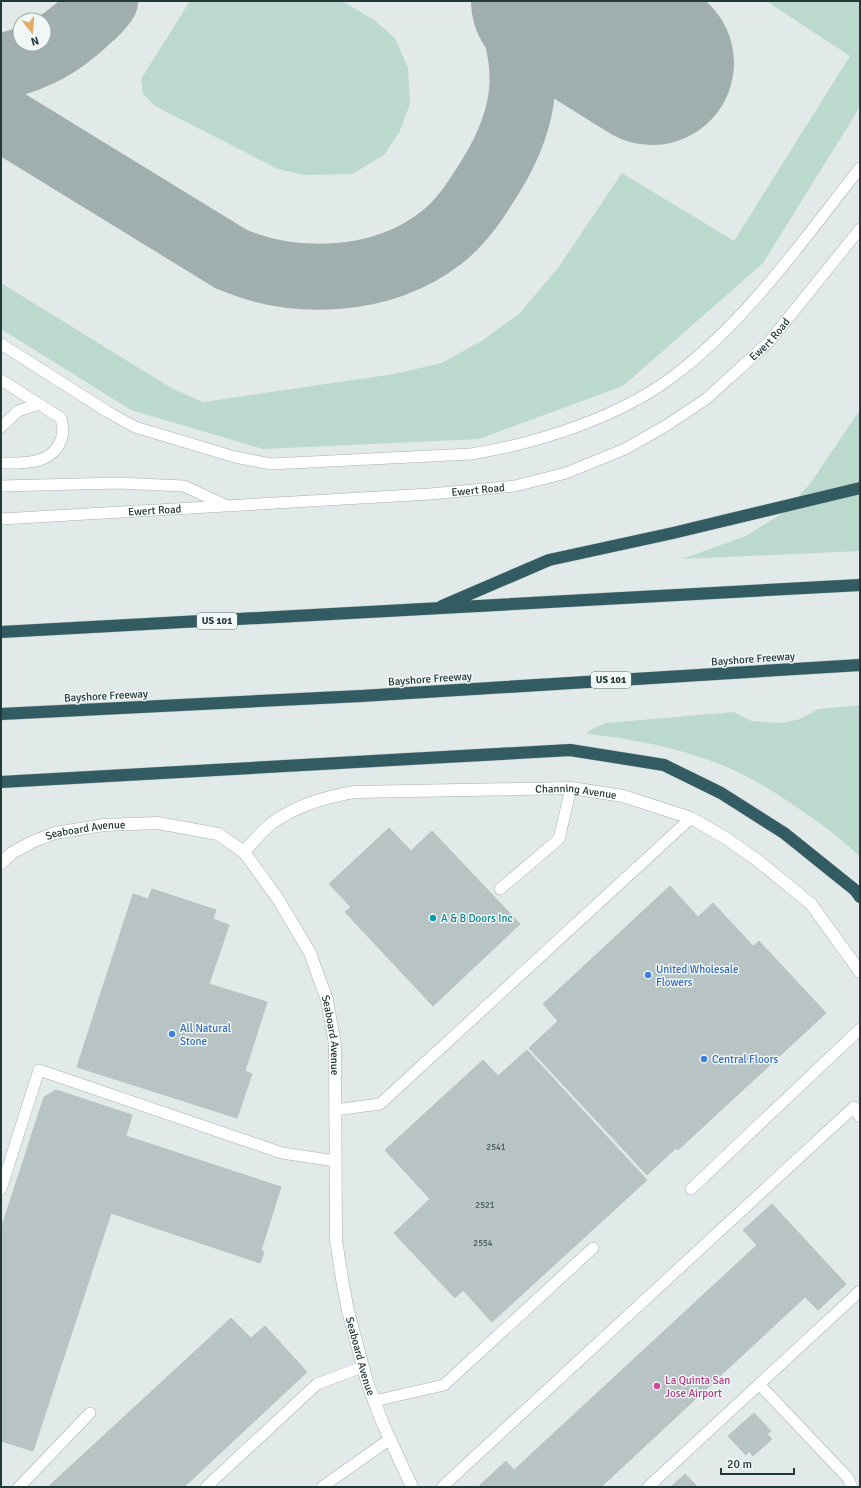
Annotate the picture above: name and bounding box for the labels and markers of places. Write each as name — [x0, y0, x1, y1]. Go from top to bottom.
place label: A & B Doors Inc — [441, 912, 513, 925]
marker: A & B Doors Inc — [428, 913, 438, 923]
place label: United Wholesale Flowers — [656, 963, 739, 989]
marker: United Wholesale Flowers — [643, 970, 653, 980]
place label: All Natural Stone — [180, 1022, 231, 1048]
marker: All Natural Stone — [167, 1029, 177, 1039]
place label: Central Floors — [712, 1053, 778, 1066]
marker: Central Floors — [699, 1054, 709, 1064]
place label: La Quinta San Jose Airport — [665, 1374, 730, 1400]
marker: La Quinta San Jose Airport — [652, 1381, 662, 1391]

